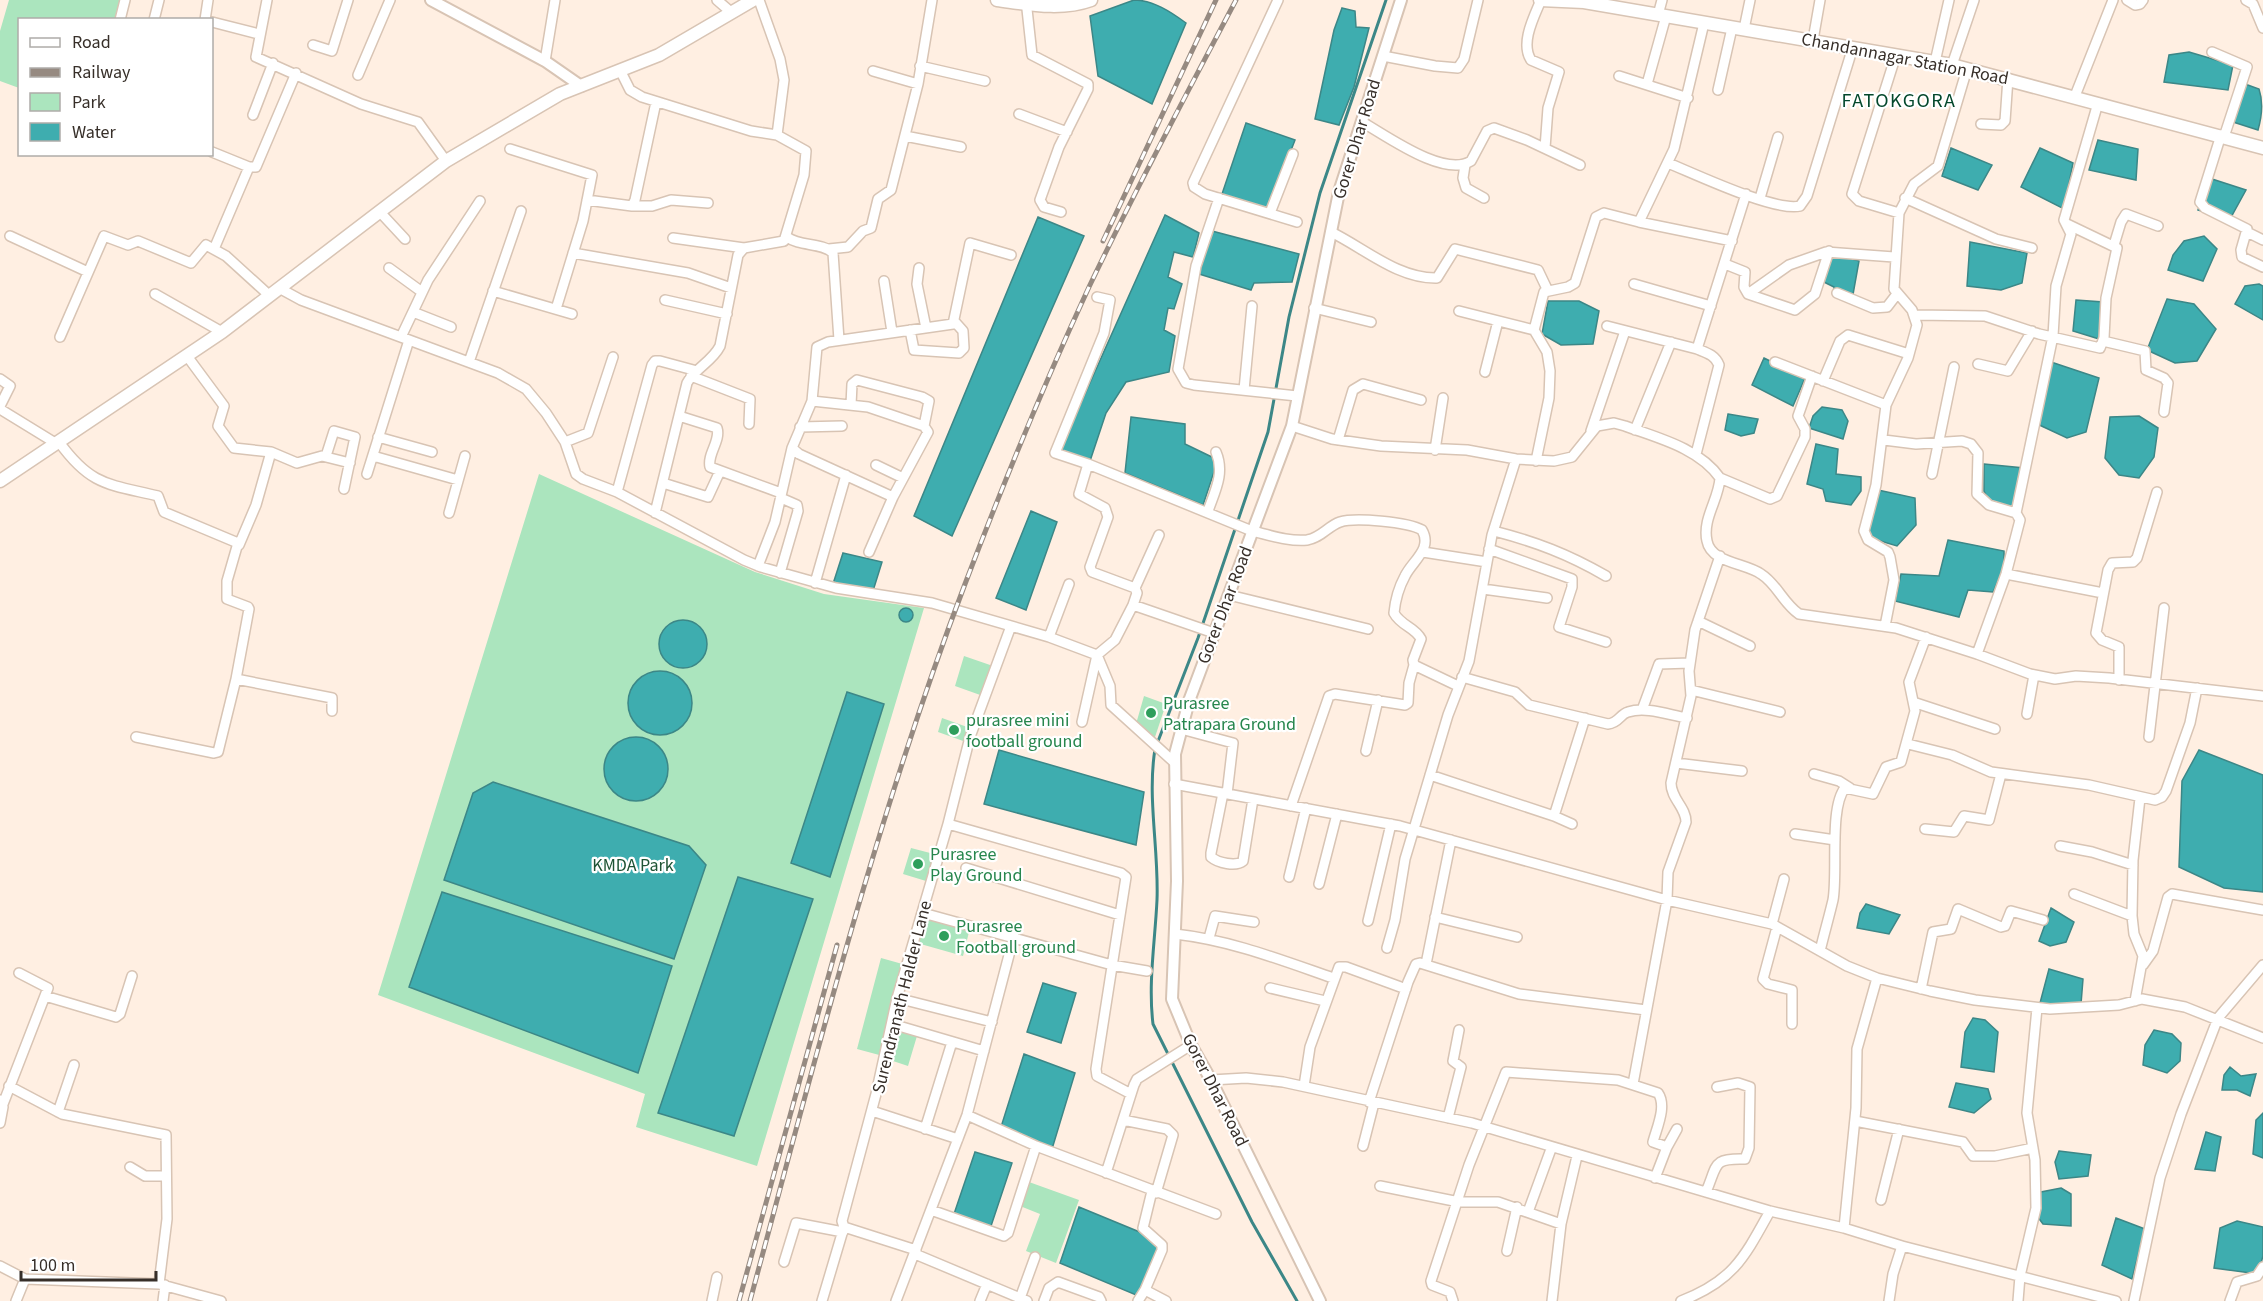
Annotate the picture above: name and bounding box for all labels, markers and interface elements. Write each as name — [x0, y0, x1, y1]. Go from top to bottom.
legend — [18, 18, 213, 156]
street label: Chandannagar Station Road — [1799, 27, 2011, 91]
text: Road — [72, 30, 111, 55]
text: Railway — [72, 60, 131, 85]
street label: Gorer Dhar Road — [1327, 76, 1387, 202]
district label: FATOKGORA — [1842, 87, 1956, 115]
text: Park — [72, 90, 106, 115]
text: Water — [72, 120, 116, 145]
street label: Gorer Dhar Road — [1191, 543, 1259, 667]
place label: Purasree Patrapara Ground — [1163, 691, 1296, 737]
marker: Purasree Patrapara Ground — [1144, 706, 1158, 720]
place label: purasree mini football ground — [966, 708, 1082, 754]
marker: purasree mini football ground — [947, 723, 961, 737]
place label: Purasree Play Ground — [930, 842, 1022, 888]
park label: KMDA Park — [592, 853, 674, 878]
marker: Purasree Play Ground — [911, 857, 925, 871]
street label: Surendranath Halder Lane — [866, 898, 938, 1096]
place label: Purasree Football ground — [956, 914, 1076, 960]
marker: Purasree Football ground — [937, 929, 951, 943]
street label: Gorer Dhar Road — [1176, 1029, 1254, 1151]
scale bar — [21, 1244, 156, 1282]
text: 100 m — [30, 1253, 75, 1278]

